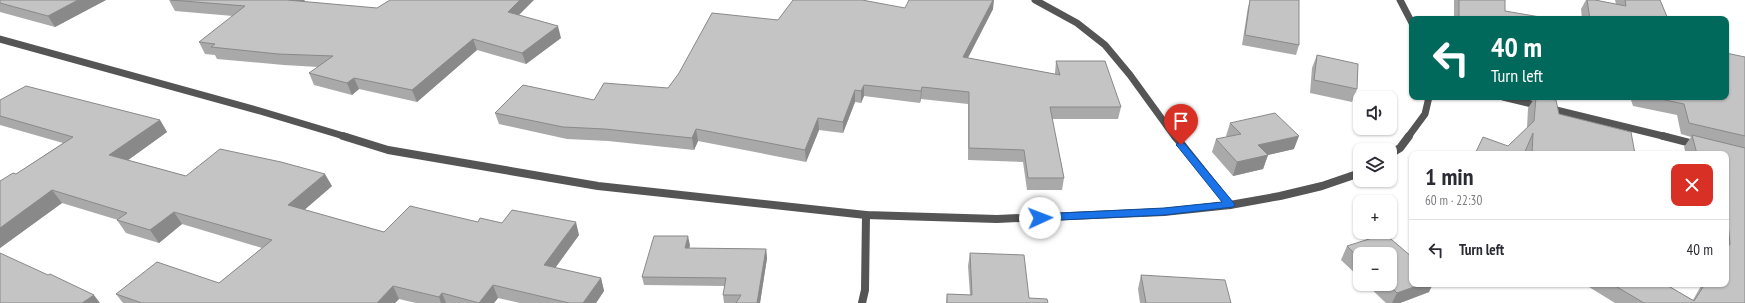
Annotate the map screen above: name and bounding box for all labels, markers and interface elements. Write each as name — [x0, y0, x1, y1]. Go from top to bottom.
text: 40 m — [1491, 28, 1542, 65]
icon: left — [1425, 32, 1477, 84]
text: Turn left — [1491, 64, 1543, 87]
map controls — [1353, 91, 1397, 291]
button: sound — [1353, 91, 1397, 135]
pin — [1164, 104, 1198, 145]
icon: arrive — [1170, 110, 1192, 132]
button: layers — [1353, 143, 1397, 187]
text: 1 min — [1425, 161, 1473, 192]
button: close — [1671, 164, 1713, 206]
text: 60 m · 22:30 — [1425, 192, 1482, 209]
button: + — [1353, 195, 1397, 239]
position arrow — [1019, 197, 1061, 239]
icon: left — [1425, 239, 1447, 261]
text: Turn left — [1459, 240, 1504, 259]
text: 40 m — [1687, 240, 1713, 259]
button: − — [1353, 247, 1397, 291]

